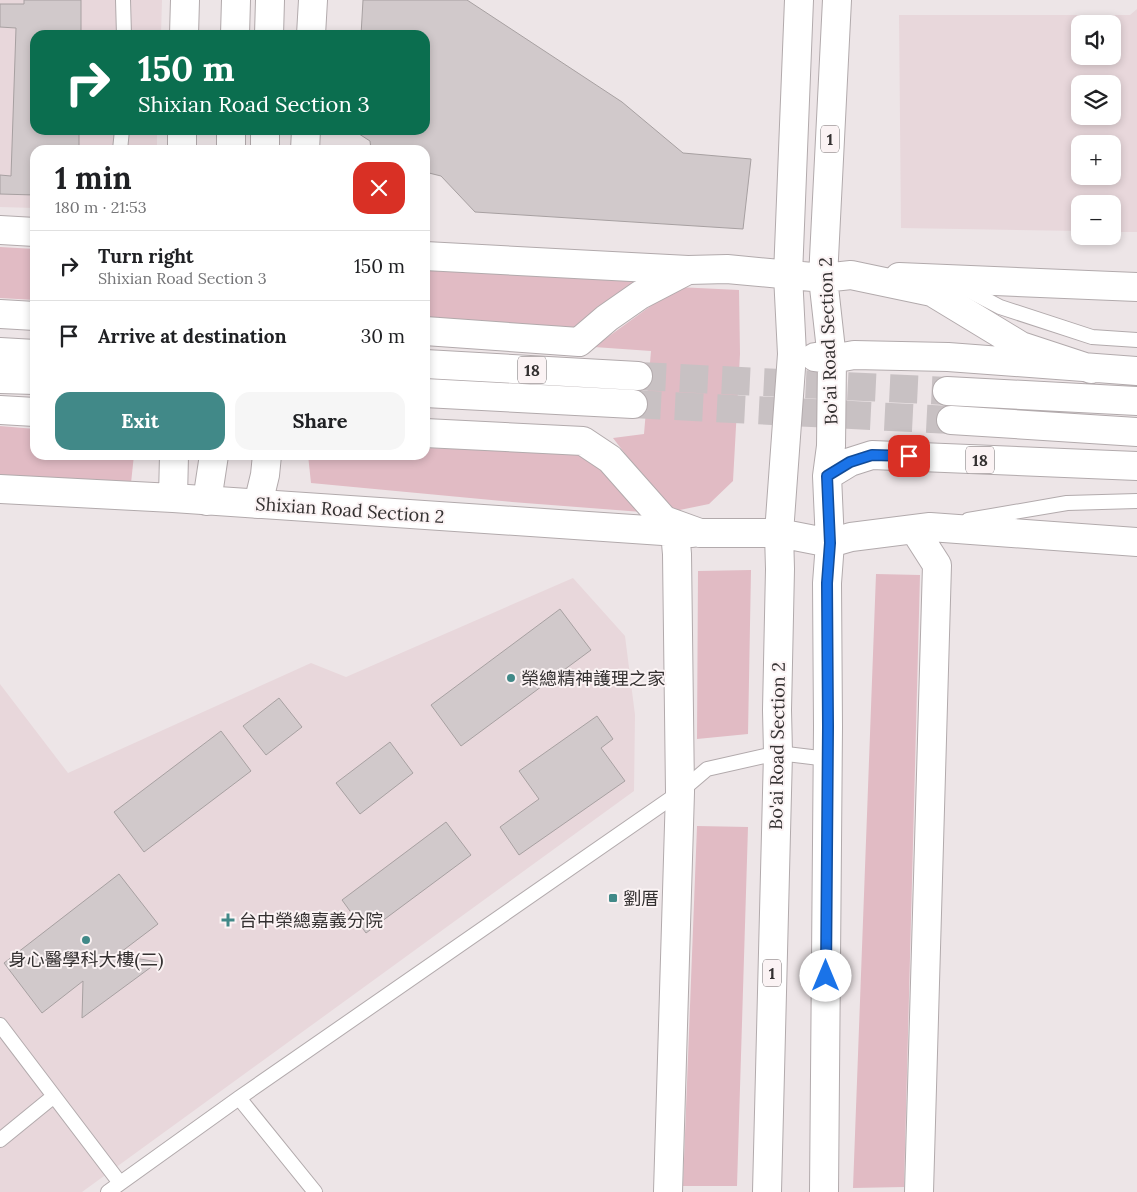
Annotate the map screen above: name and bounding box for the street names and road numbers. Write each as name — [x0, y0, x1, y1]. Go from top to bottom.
road number: 1 — [821, 126, 839, 152]
street label: Bo'ai Road Section 2 — [814, 257, 842, 425]
road number: 18 — [518, 356, 546, 384]
road number: 18 — [966, 446, 994, 474]
street label: Shixian Road Section 2 — [255, 492, 445, 528]
street label: Bo'ai Road Section 2 — [764, 662, 790, 830]
road number: 1 — [763, 960, 781, 986]

